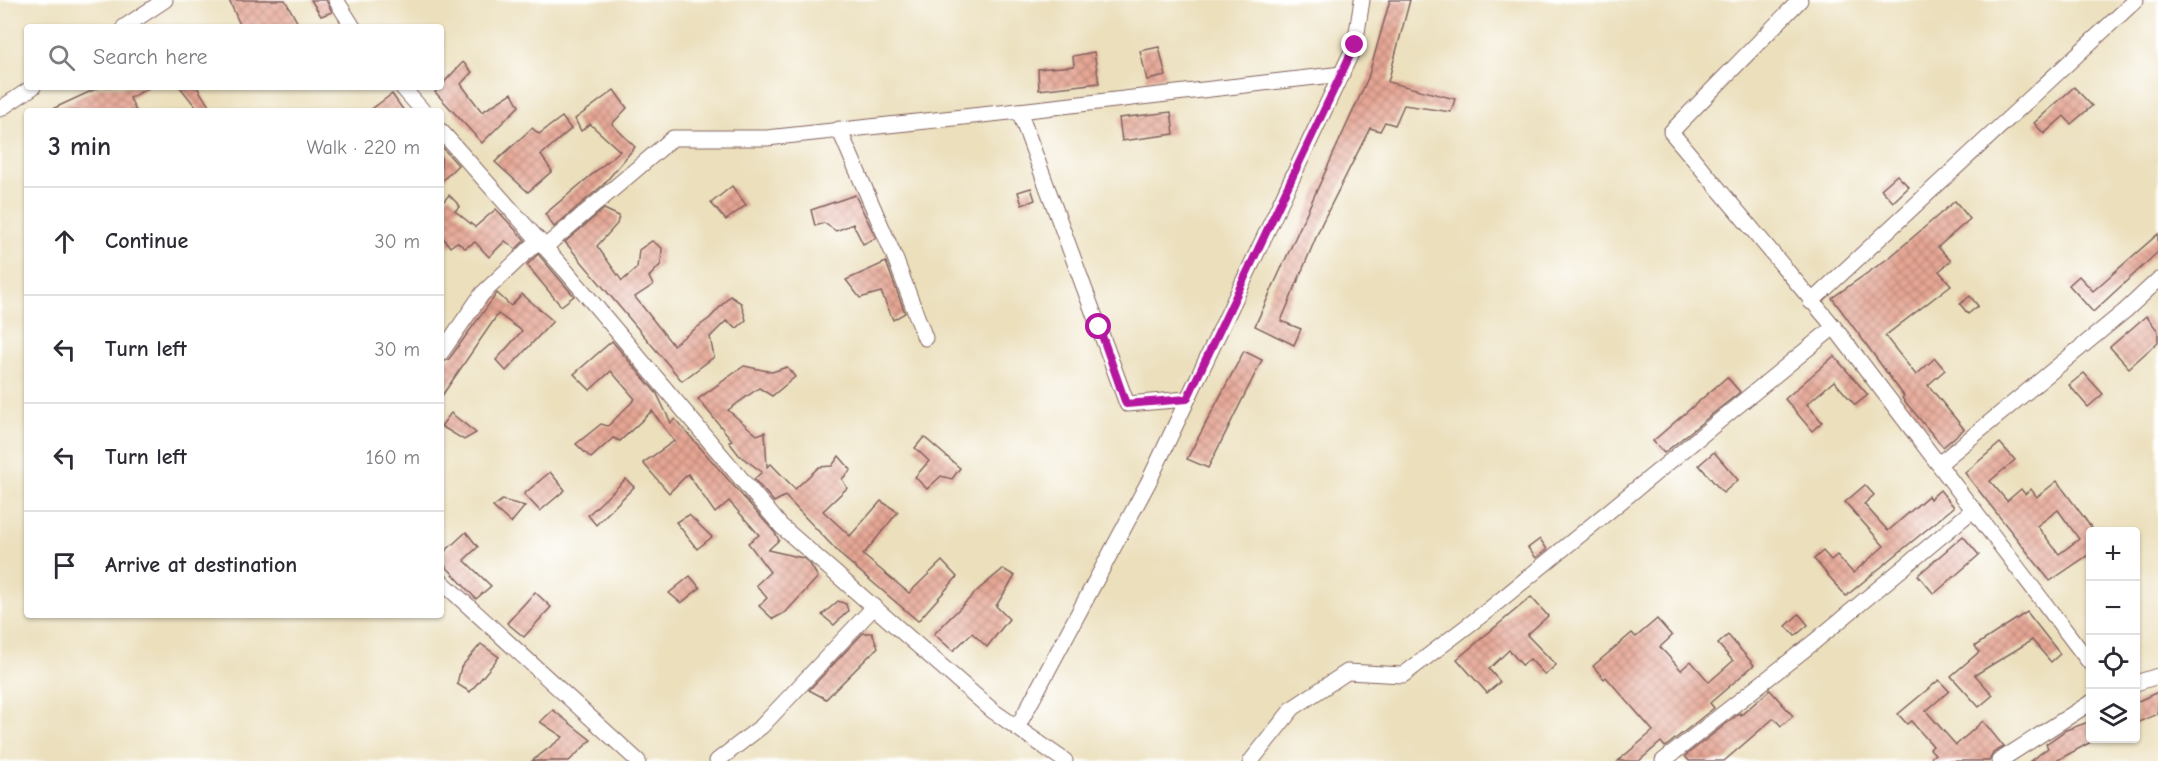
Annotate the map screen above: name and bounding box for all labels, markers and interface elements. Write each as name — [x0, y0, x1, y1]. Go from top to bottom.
search box — [24, 24, 444, 90]
route end — [1341, 31, 1367, 57]
icon: search — [45, 41, 78, 74]
text: Search here — [93, 44, 208, 70]
text: 3 min — [48, 132, 111, 162]
text: Walk · 220 m — [306, 136, 420, 159]
icon: ahead — [48, 225, 81, 258]
text: Continue — [105, 228, 188, 254]
text: 30 m — [374, 230, 420, 253]
route start — [1085, 313, 1111, 339]
icon: left — [48, 333, 81, 366]
text: Turn left — [105, 336, 187, 362]
text: 30 m — [374, 338, 420, 361]
icon: left — [48, 441, 81, 474]
text: Turn left — [105, 444, 187, 470]
text: 160 m — [366, 446, 420, 469]
map controls — [2086, 527, 2140, 743]
button: + — [2086, 527, 2140, 581]
icon: arrive — [48, 549, 81, 582]
text: Arrive at destination — [105, 552, 297, 578]
button: − — [2086, 581, 2140, 635]
button: locate — [2086, 635, 2140, 689]
button: layers — [2086, 689, 2140, 743]

